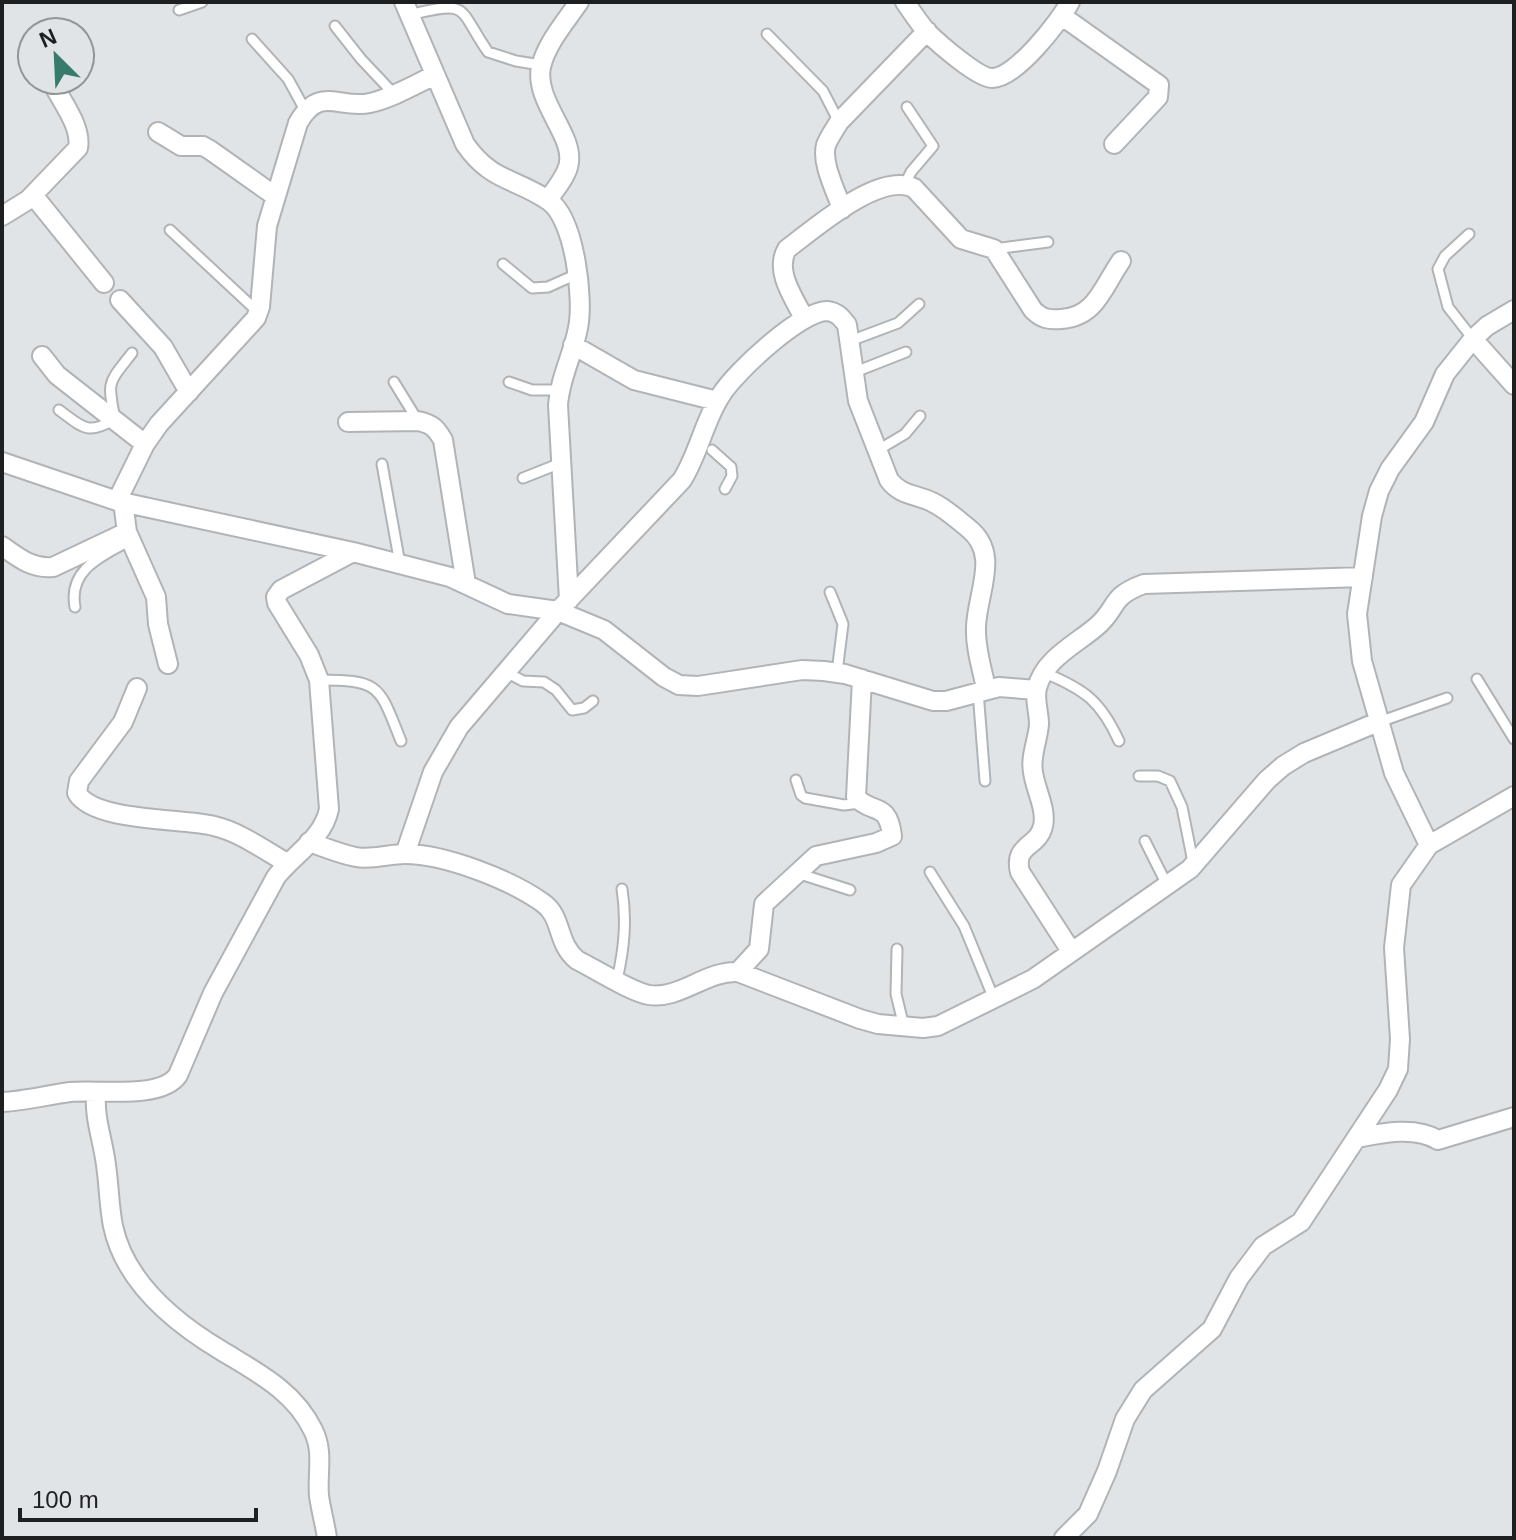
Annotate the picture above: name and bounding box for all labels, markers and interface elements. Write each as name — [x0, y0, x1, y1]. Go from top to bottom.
north arrow — [16, 16, 96, 96]
text: N — [36, 24, 60, 53]
scale bar — [20, 1472, 256, 1522]
text: 100 m — [32, 1486, 99, 1513]

